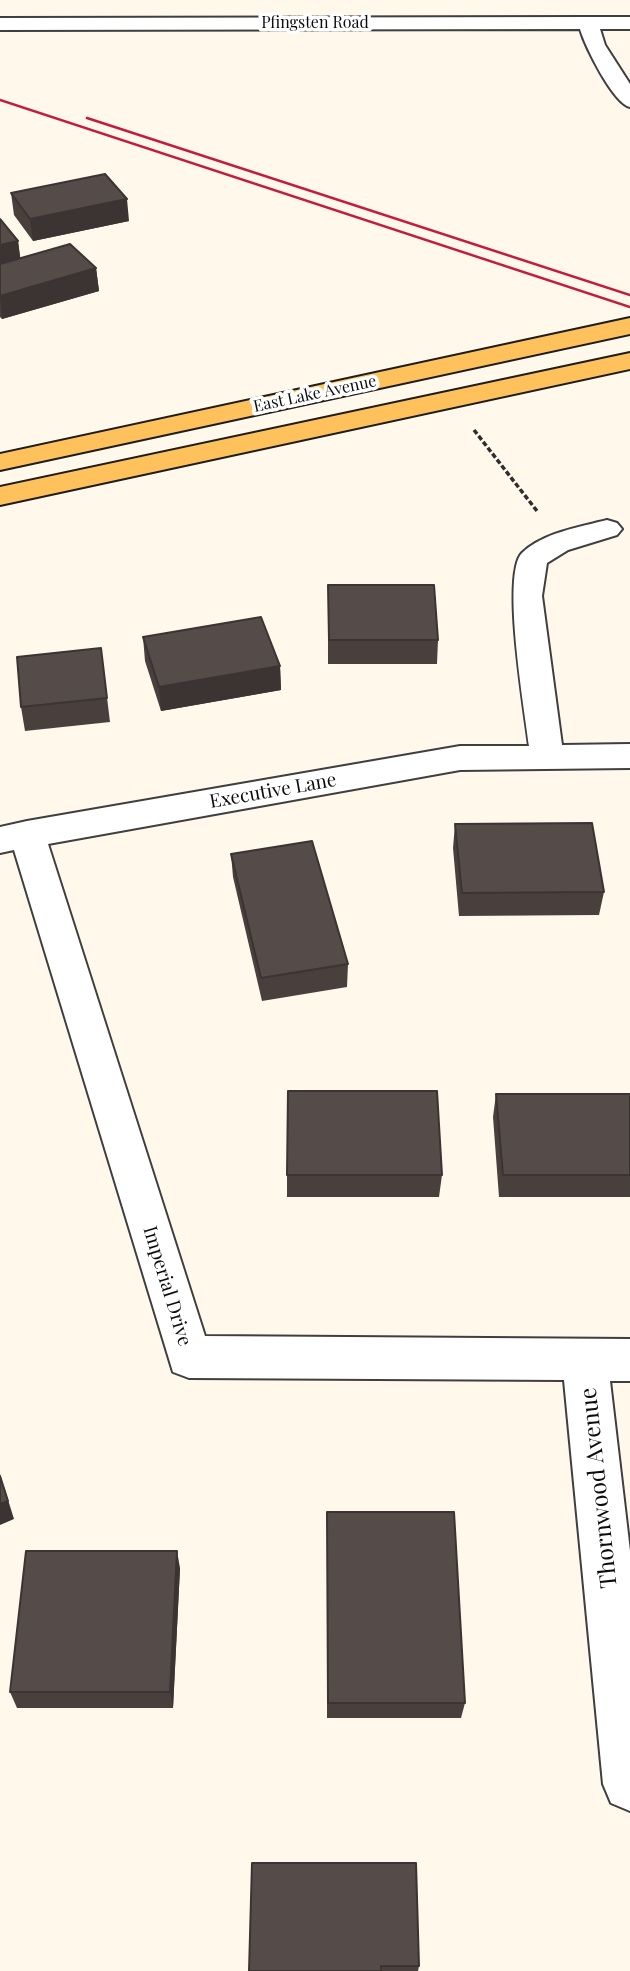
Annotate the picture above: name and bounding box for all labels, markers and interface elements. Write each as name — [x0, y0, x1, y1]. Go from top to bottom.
street label: Pfingsten Road — [261, 13, 369, 33]
street label: East Lake Avenue — [252, 372, 378, 416]
street label: Executive Lane — [208, 769, 338, 813]
street label: Imperial Drive — [138, 1223, 196, 1349]
street label: Thornwood Avenue — [575, 1386, 623, 1590]

